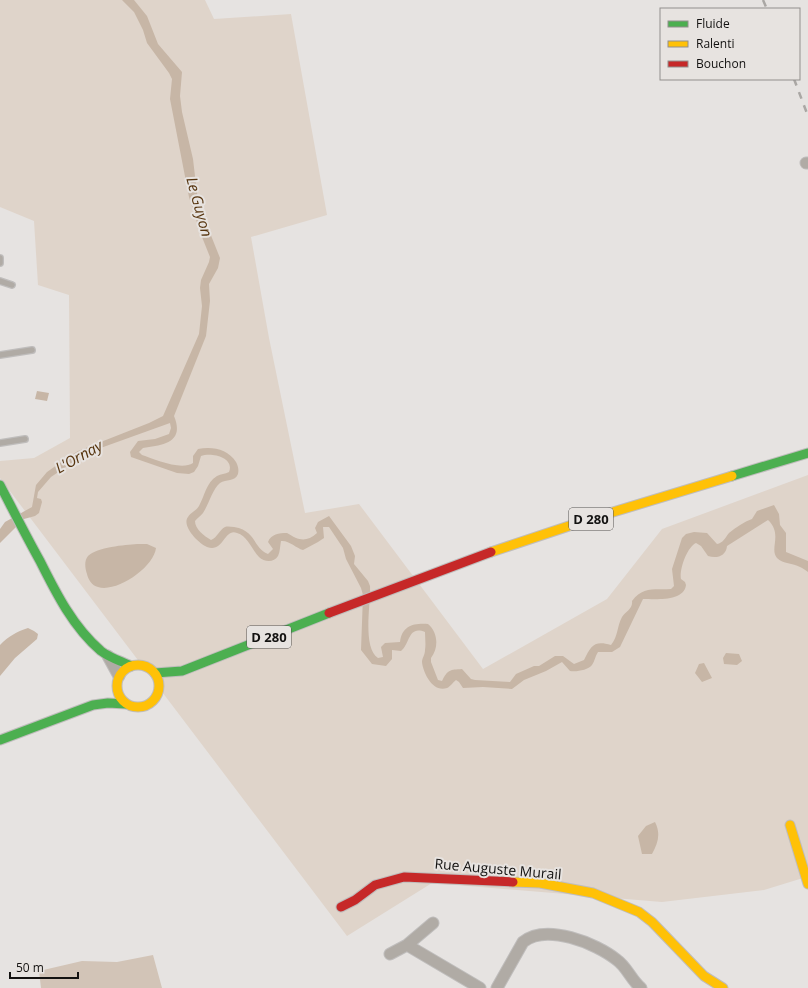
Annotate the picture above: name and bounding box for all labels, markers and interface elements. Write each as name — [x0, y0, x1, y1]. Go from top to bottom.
legend — [660, 8, 800, 80]
text: Fluide — [696, 15, 730, 32]
text: Ralenti — [696, 35, 735, 52]
text: Bouchon — [696, 55, 746, 72]
water label: Le Guyon — [182, 174, 218, 239]
water label: L'Ornay — [51, 434, 107, 477]
road number: D 280 — [569, 508, 613, 530]
road number: D 280 — [247, 626, 291, 648]
street label: Rue Auguste Murail — [434, 853, 562, 884]
scale bar — [10, 954, 78, 980]
text: 50 m — [16, 959, 44, 976]

